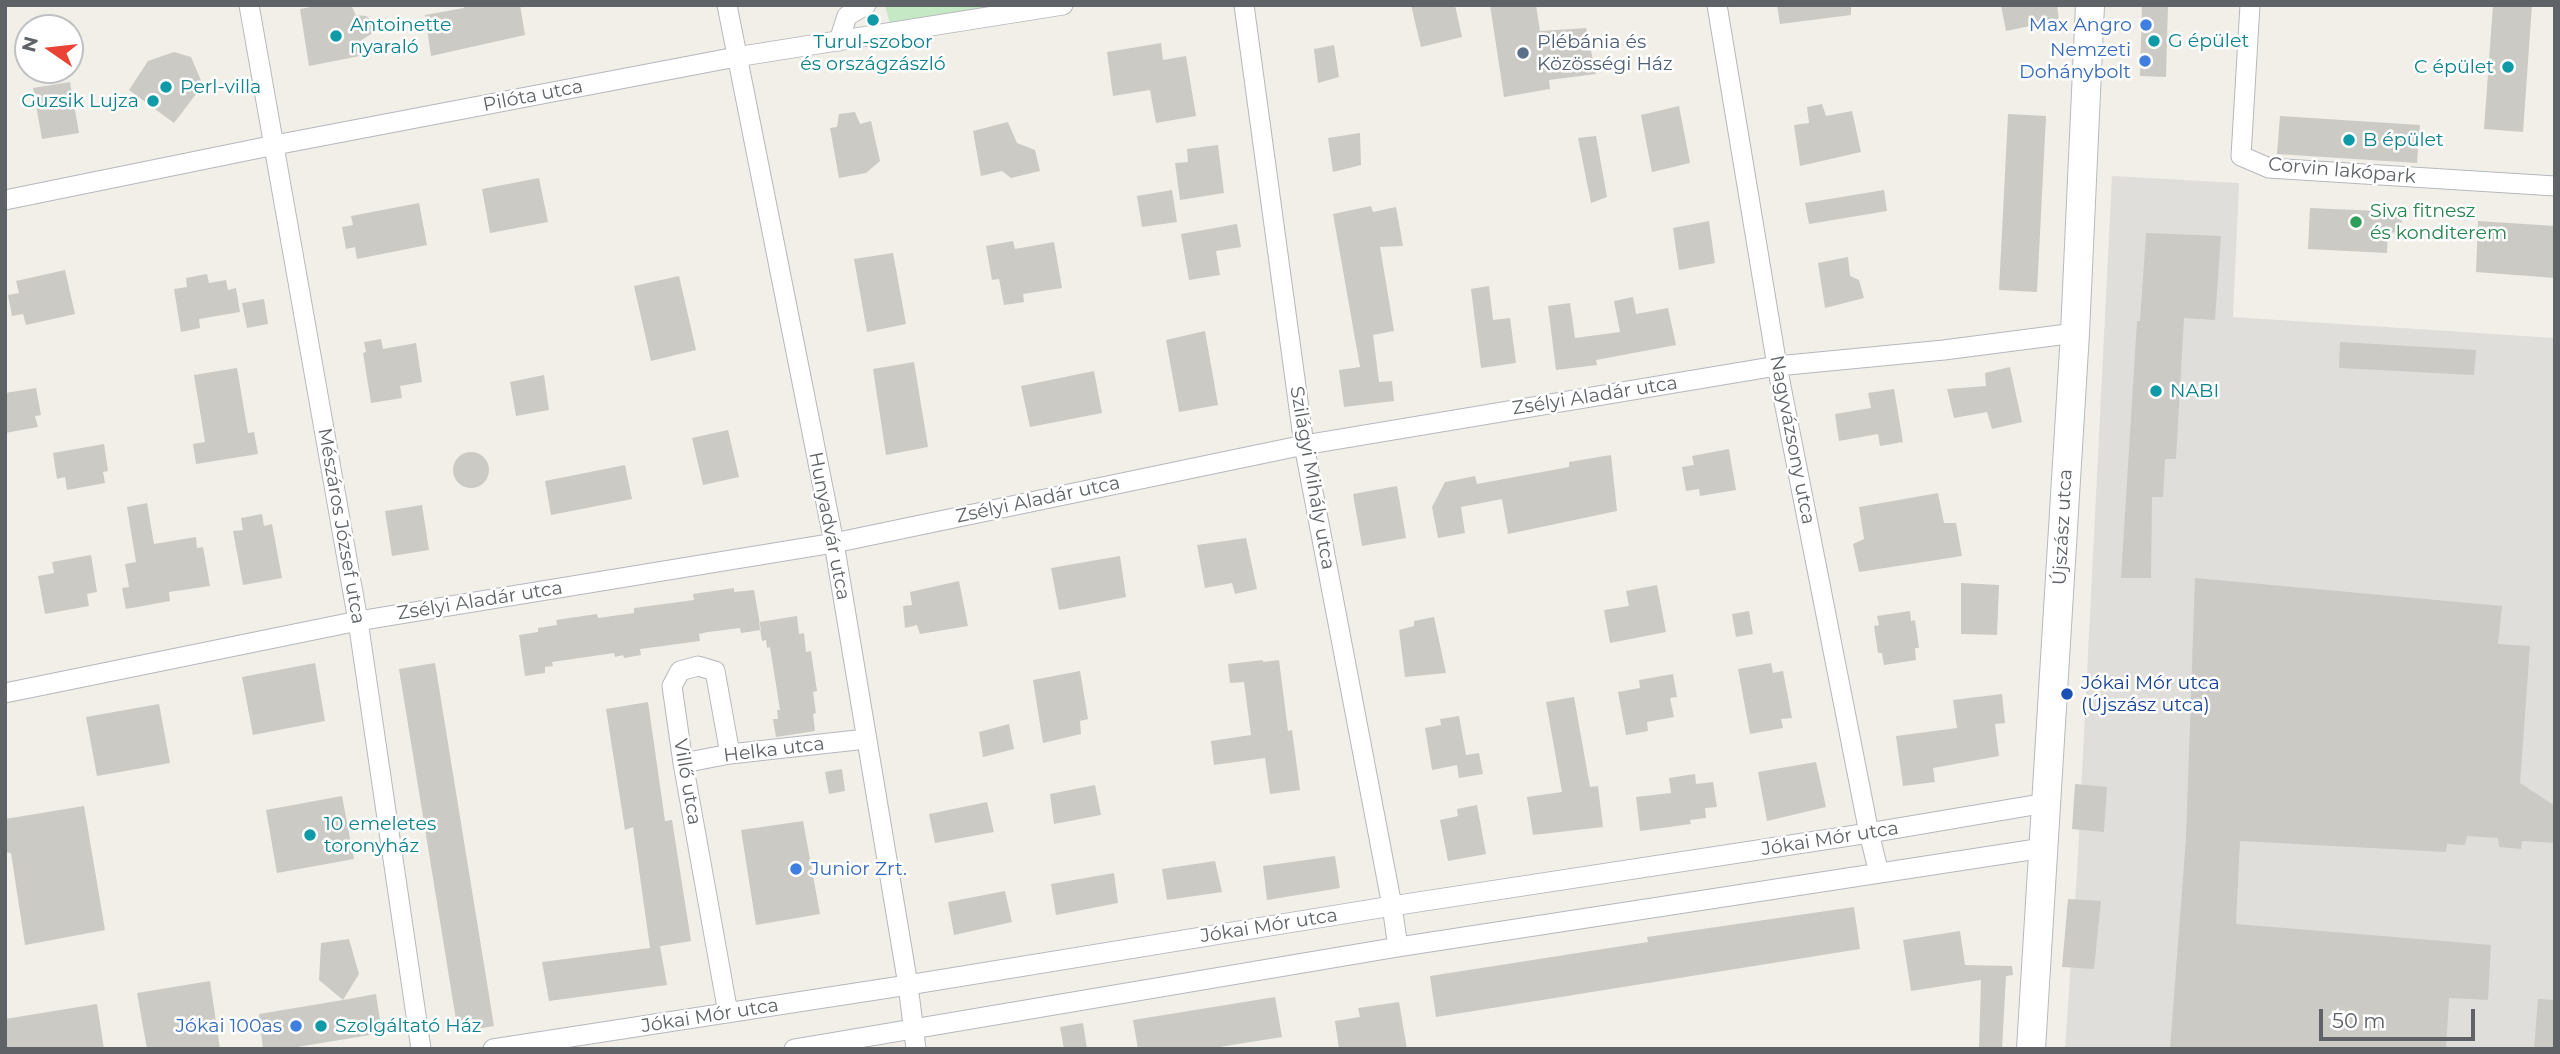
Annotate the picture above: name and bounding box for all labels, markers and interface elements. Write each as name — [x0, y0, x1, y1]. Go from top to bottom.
marker: Turul-szobor és országzászló — [865, 12, 881, 28]
north arrow — [14, 14, 84, 84]
place label: Antoinette nyaraló — [350, 14, 451, 58]
place label: Max Angro — [2029, 14, 2132, 36]
marker: Max Angro — [2138, 17, 2154, 33]
marker: Antoinette nyaraló — [328, 28, 344, 44]
place label: G épület — [2168, 30, 2249, 52]
place label: Turul-szobor és országzászló — [800, 31, 946, 75]
place label: Plébánia és Közösségi Ház — [1537, 31, 1673, 75]
marker: G épület — [2146, 33, 2162, 49]
text: N — [17, 34, 43, 55]
place label: Nemzeti Dohánybolt — [2019, 39, 2131, 83]
marker: Plébánia és Közösségi Ház — [1515, 45, 1531, 61]
marker: Nemzeti Dohánybolt — [2137, 53, 2153, 69]
place label: C épület — [2414, 56, 2494, 78]
marker: C épület — [2500, 59, 2516, 75]
street label: Pilóta utca — [481, 75, 585, 117]
place label: Perl-villa — [180, 76, 261, 98]
marker: Perl-villa — [158, 79, 174, 95]
place label: Guzsik Lujza — [21, 90, 139, 112]
marker: Guzsik Lujza — [145, 93, 161, 109]
place label: B épület — [2363, 129, 2444, 151]
marker: B épület — [2341, 132, 2357, 148]
street label: Corvin lakópark — [2267, 153, 2417, 189]
place label: Siva fitnesz és konditerem — [2370, 200, 2507, 244]
marker: Siva fitnesz és konditerem — [2348, 214, 2364, 230]
street label: Nagyvázsony utca — [1764, 354, 1820, 526]
street label: Zsélyi Aladár utca — [1511, 372, 1679, 420]
place label: NABI — [2170, 380, 2219, 402]
marker: NABI — [2148, 383, 2164, 399]
street label: Szilágyi Mihály utca — [1285, 385, 1339, 571]
street label: Mészáros József utca — [313, 426, 369, 626]
street label: Hunyadvár utca — [803, 450, 855, 602]
street label: Újszász utca — [2049, 468, 2077, 586]
street label: Zsélyi Aladár utca — [954, 471, 1122, 529]
street label: Zsélyi Aladár utca — [396, 577, 564, 625]
place label: Jókai Mór utca (Újszász utca) — [2081, 672, 2220, 716]
marker: Jókai Mór utca (Újszász utca) — [2059, 686, 2075, 702]
street label: Helka utca — [722, 733, 826, 767]
street label: Villő utca — [668, 737, 706, 827]
place label: 10 emeletes toronyház — [324, 813, 436, 857]
street label: Jókai Mór utca — [1760, 817, 1900, 861]
marker: 10 emeletes toronyház — [302, 827, 318, 843]
place label: Junior Zrt. — [810, 858, 907, 880]
marker: Junior Zrt. — [788, 861, 804, 877]
street label: Jókai Mór utca — [1199, 904, 1339, 948]
street label: Jókai Mór utca — [640, 994, 780, 1038]
scale bar — [2322, 995, 2478, 1038]
text: 50 m — [2332, 1008, 2386, 1033]
place label: Jókai 100as — [176, 1015, 282, 1037]
place label: Szolgáltató Ház — [335, 1015, 482, 1037]
marker: Jókai 100as — [288, 1018, 304, 1034]
marker: Szolgáltató Ház — [313, 1018, 329, 1034]

